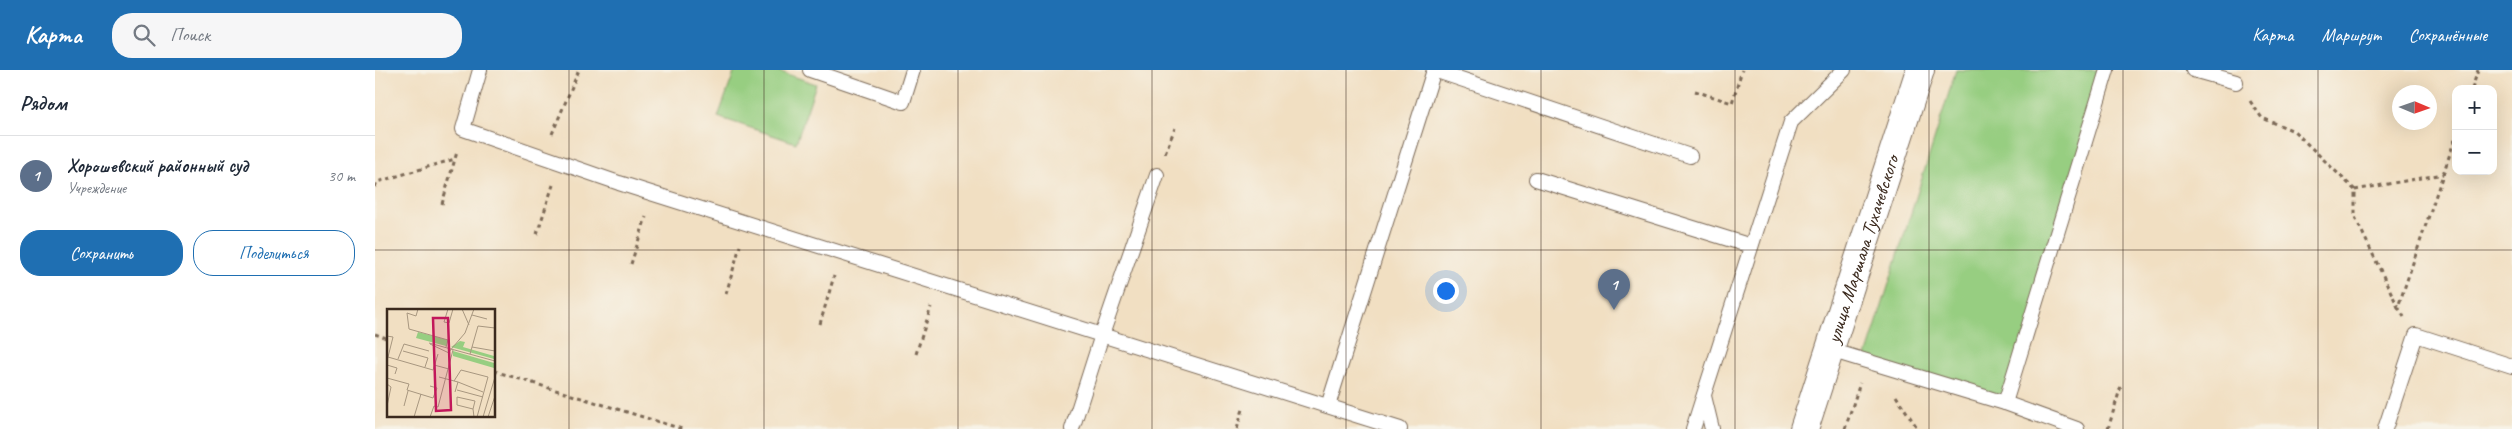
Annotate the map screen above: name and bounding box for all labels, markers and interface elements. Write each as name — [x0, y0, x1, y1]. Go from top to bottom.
search box — [112, 13, 462, 58]
text: Карта — [25, 20, 82, 50]
icon: search — [130, 21, 158, 49]
text: Поиск — [170, 23, 210, 47]
text: Карта — [2252, 24, 2293, 46]
text: Маршрут — [2321, 24, 2381, 46]
text: Сохранённые — [2409, 24, 2487, 46]
north arrow — [2392, 85, 2437, 130]
map controls — [2452, 85, 2497, 175]
button: + — [2452, 85, 2497, 130]
text: Рядом — [20, 90, 67, 116]
button: − — [2452, 130, 2497, 175]
street label: улица Маршала Тухачевского — [1820, 150, 1905, 347]
text: Хорошевский районный суд — [67, 154, 248, 178]
text: 1 — [32, 166, 40, 186]
text: 30 m — [328, 166, 355, 186]
text: Учреждение — [67, 178, 126, 198]
button: Сохранить — [20, 230, 183, 276]
button: Поделиться — [193, 230, 355, 276]
pin: 1 — [1598, 269, 1630, 310]
your location — [1433, 278, 1459, 304]
inset map — [387, 309, 495, 416]

